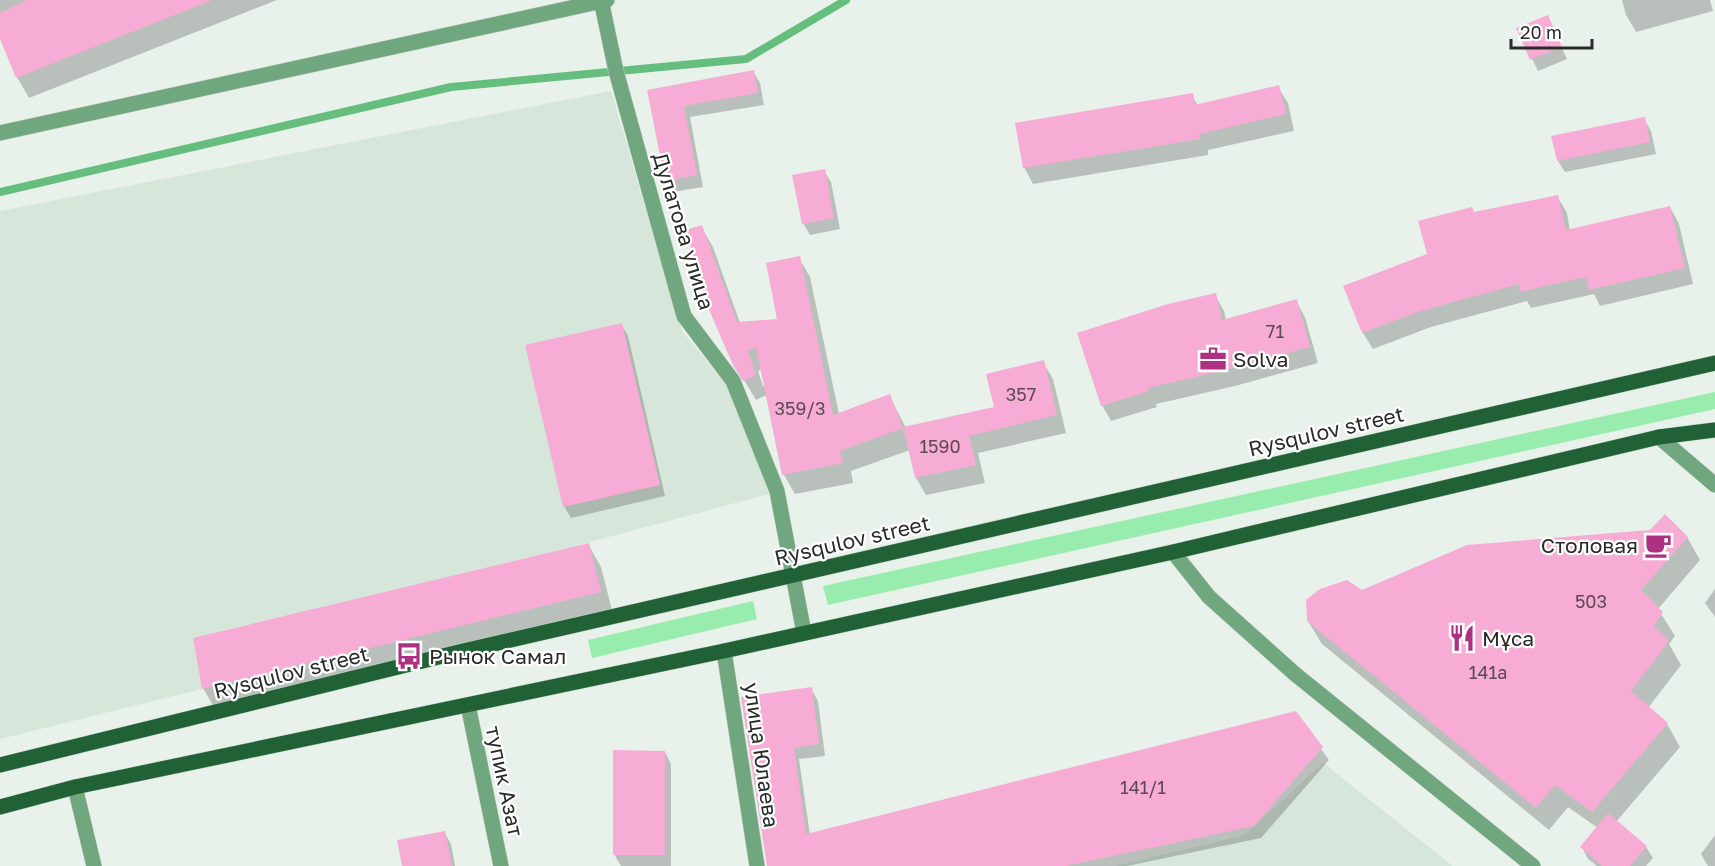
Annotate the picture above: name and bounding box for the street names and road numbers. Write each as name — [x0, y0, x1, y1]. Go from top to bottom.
street label: Дулатова улица — [648, 149, 720, 313]
street label: Rysqulov street — [1246, 400, 1406, 462]
street label: Rysqulov street — [772, 509, 932, 571]
street label: Rysqulov street — [211, 640, 371, 704]
street label: улица Юлаева — [739, 681, 785, 829]
street label: тупик Азат — [481, 723, 529, 839]

